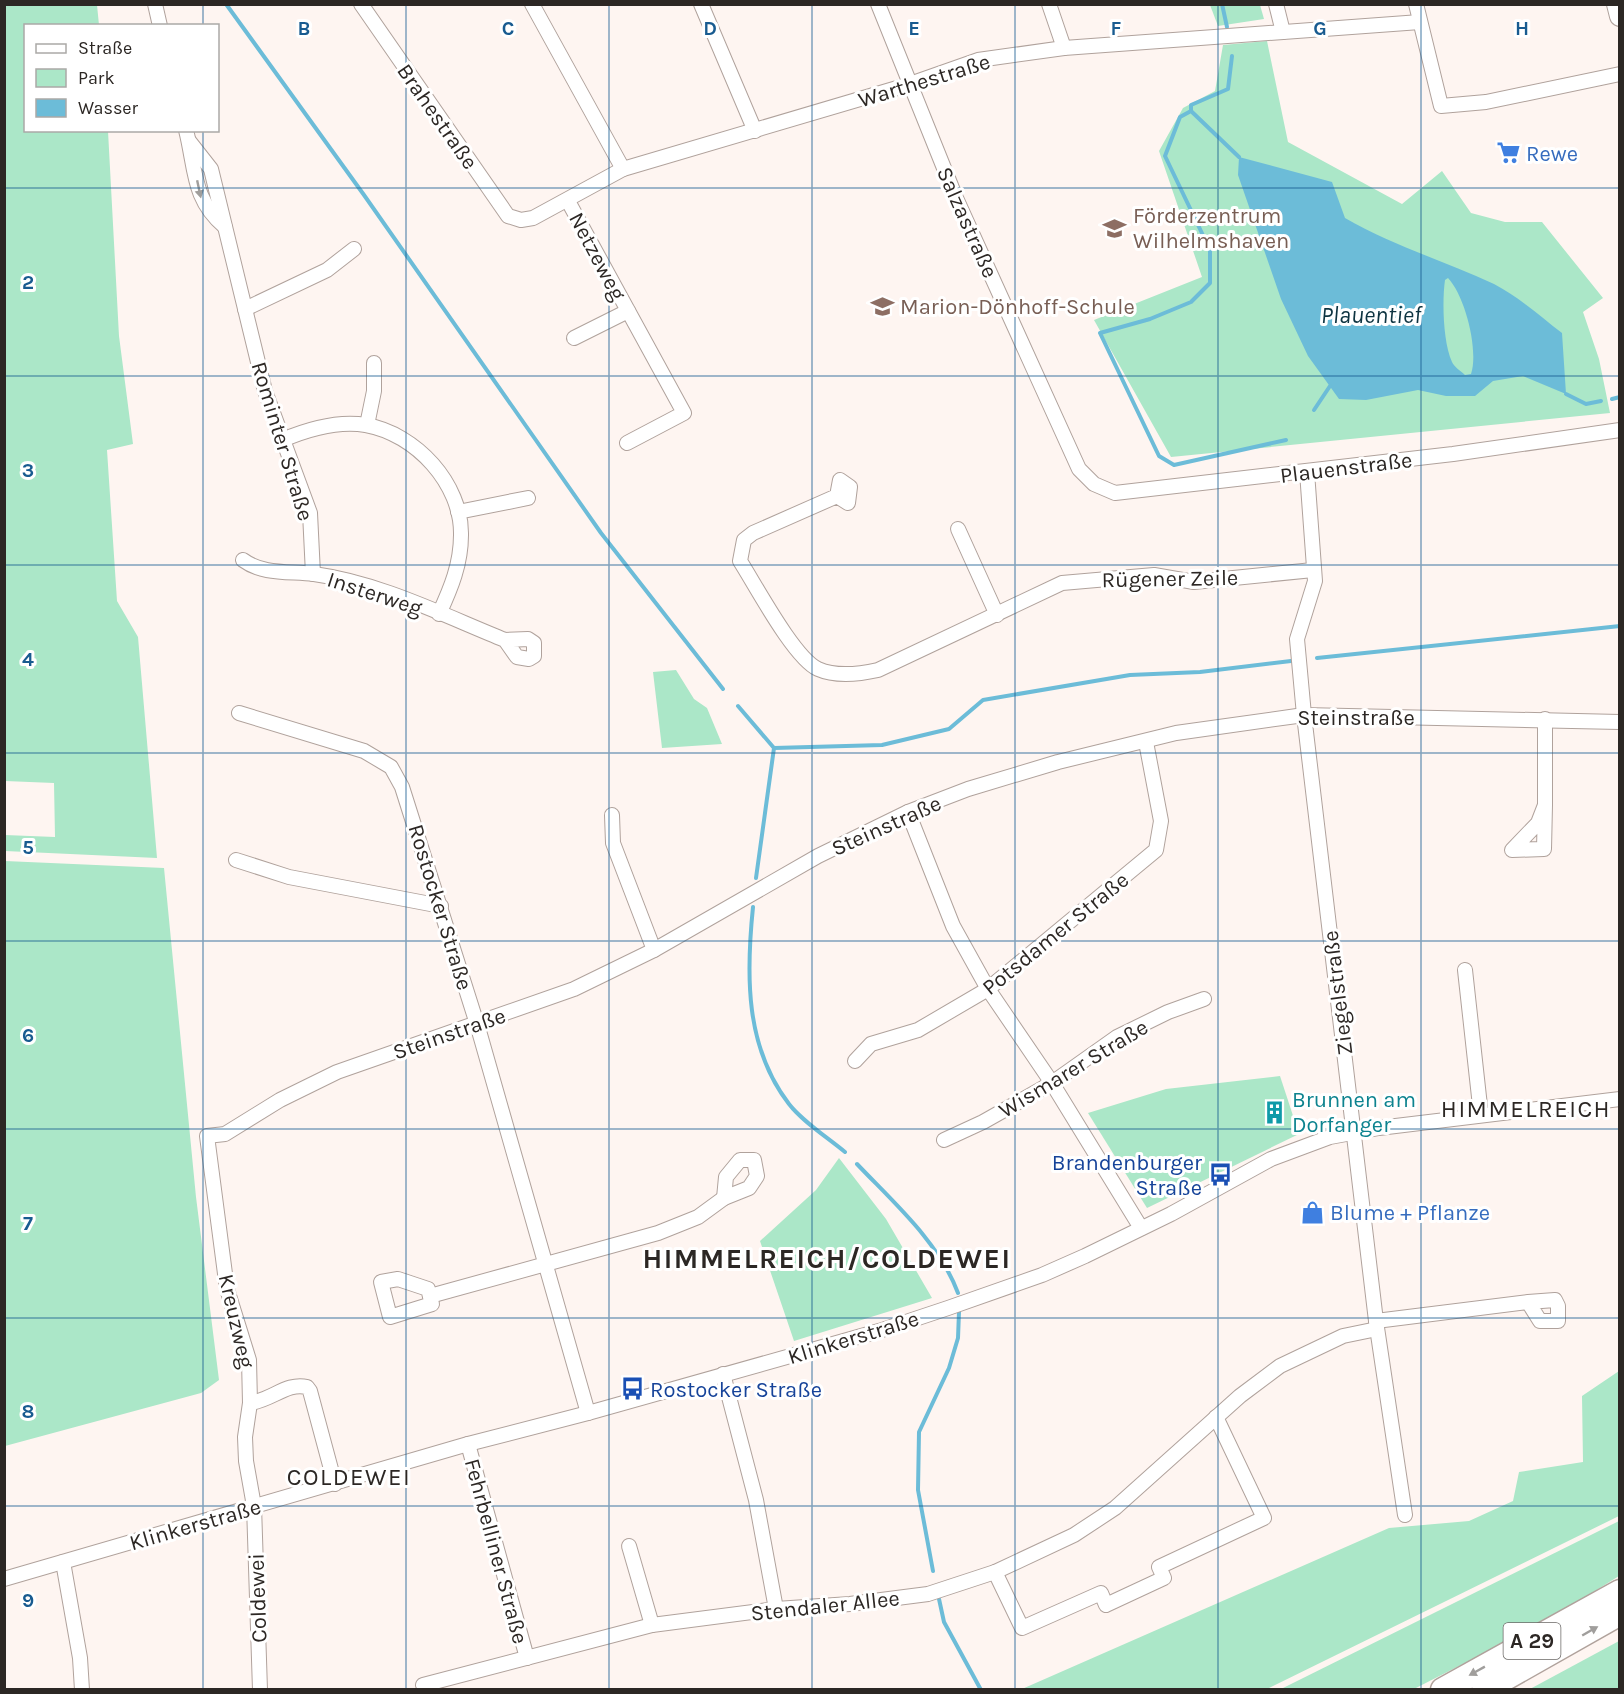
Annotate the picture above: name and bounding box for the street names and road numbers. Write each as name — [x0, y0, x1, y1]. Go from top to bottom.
street label: Warthestraße — [855, 49, 993, 113]
street label: Brahestraße — [391, 59, 483, 174]
street label: Salzastraße — [931, 163, 1003, 282]
street label: Netzeweg — [563, 208, 631, 305]
street label: Rominter Straße — [245, 359, 319, 524]
street label: Plauenstraße — [1279, 447, 1414, 489]
street label: Rügener Zeile — [1102, 565, 1239, 593]
street label: Insterweg — [324, 566, 426, 622]
street label: Steinstraße — [1297, 705, 1415, 731]
street label: Steinstraße — [827, 790, 945, 862]
street label: Rostocker Straße — [402, 821, 478, 993]
street label: Potsdamer Straße — [977, 867, 1134, 1001]
street label: Ziegelstraße — [1317, 929, 1359, 1057]
street label: Steinstraße — [390, 1003, 509, 1065]
street label: Wismarer Straße — [994, 1014, 1153, 1124]
street label: Kreuzweg — [213, 1272, 260, 1371]
street label: Klinkerstraße — [785, 1306, 922, 1370]
street label: Fehrbelliner Straße — [459, 1456, 533, 1647]
street label: Klinkerstraße — [126, 1494, 264, 1556]
street label: Coldewei — [243, 1553, 273, 1643]
street label: Stendaler Allee — [749, 1585, 901, 1627]
road number: A 29 — [1504, 1623, 1561, 1659]

